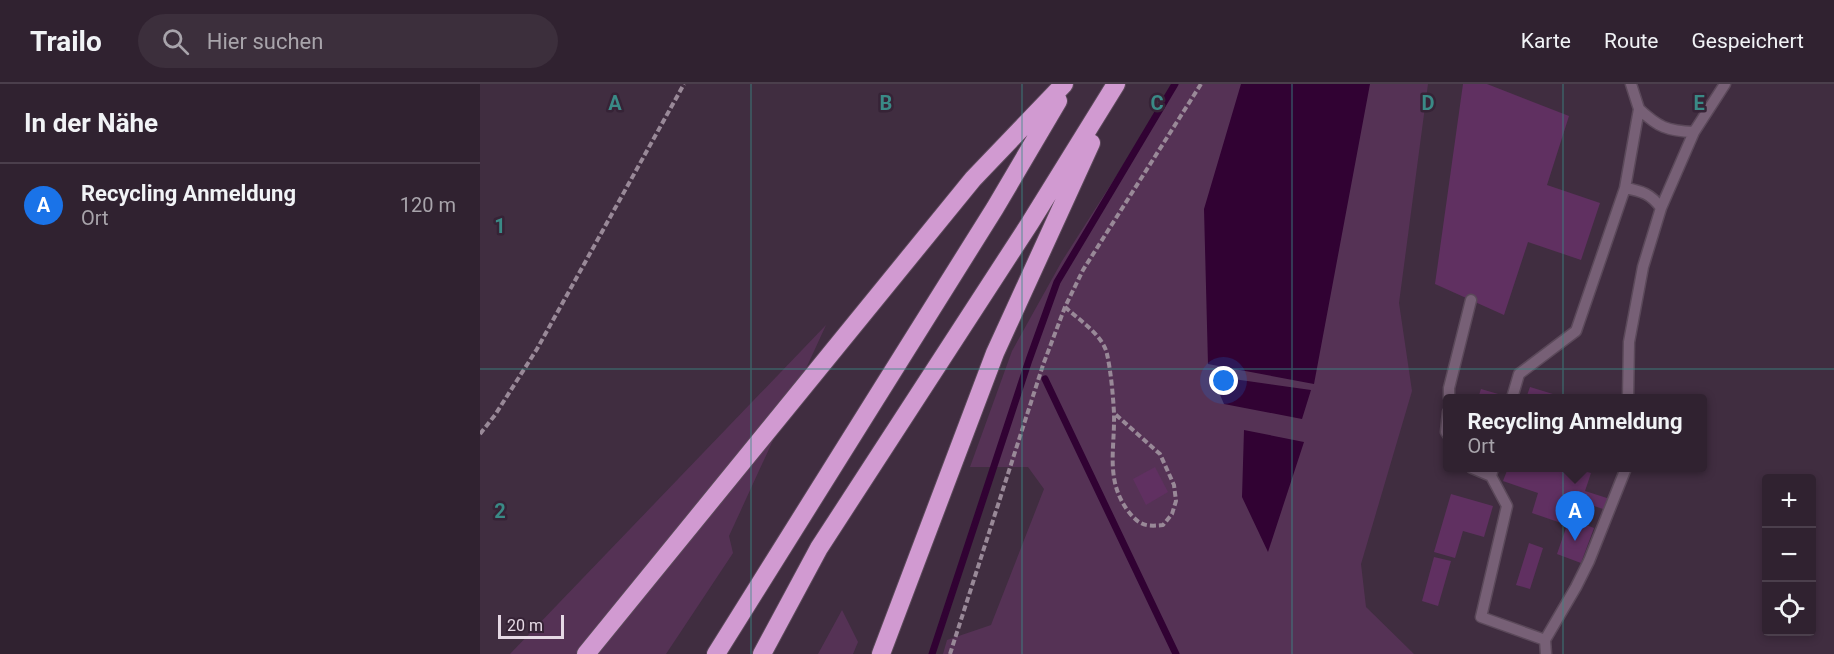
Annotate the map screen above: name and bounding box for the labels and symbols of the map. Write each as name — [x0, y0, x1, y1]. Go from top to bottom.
text: A — [608, 91, 622, 115]
text: B — [880, 91, 892, 115]
text: C — [1150, 91, 1164, 115]
text: D — [1422, 91, 1435, 115]
text: E — [1693, 91, 1705, 115]
text: 1 — [494, 214, 506, 238]
your location — [1209, 366, 1238, 395]
pin: A — [1556, 492, 1594, 541]
text: 2 — [494, 499, 506, 523]
scale bar — [498, 612, 564, 640]

